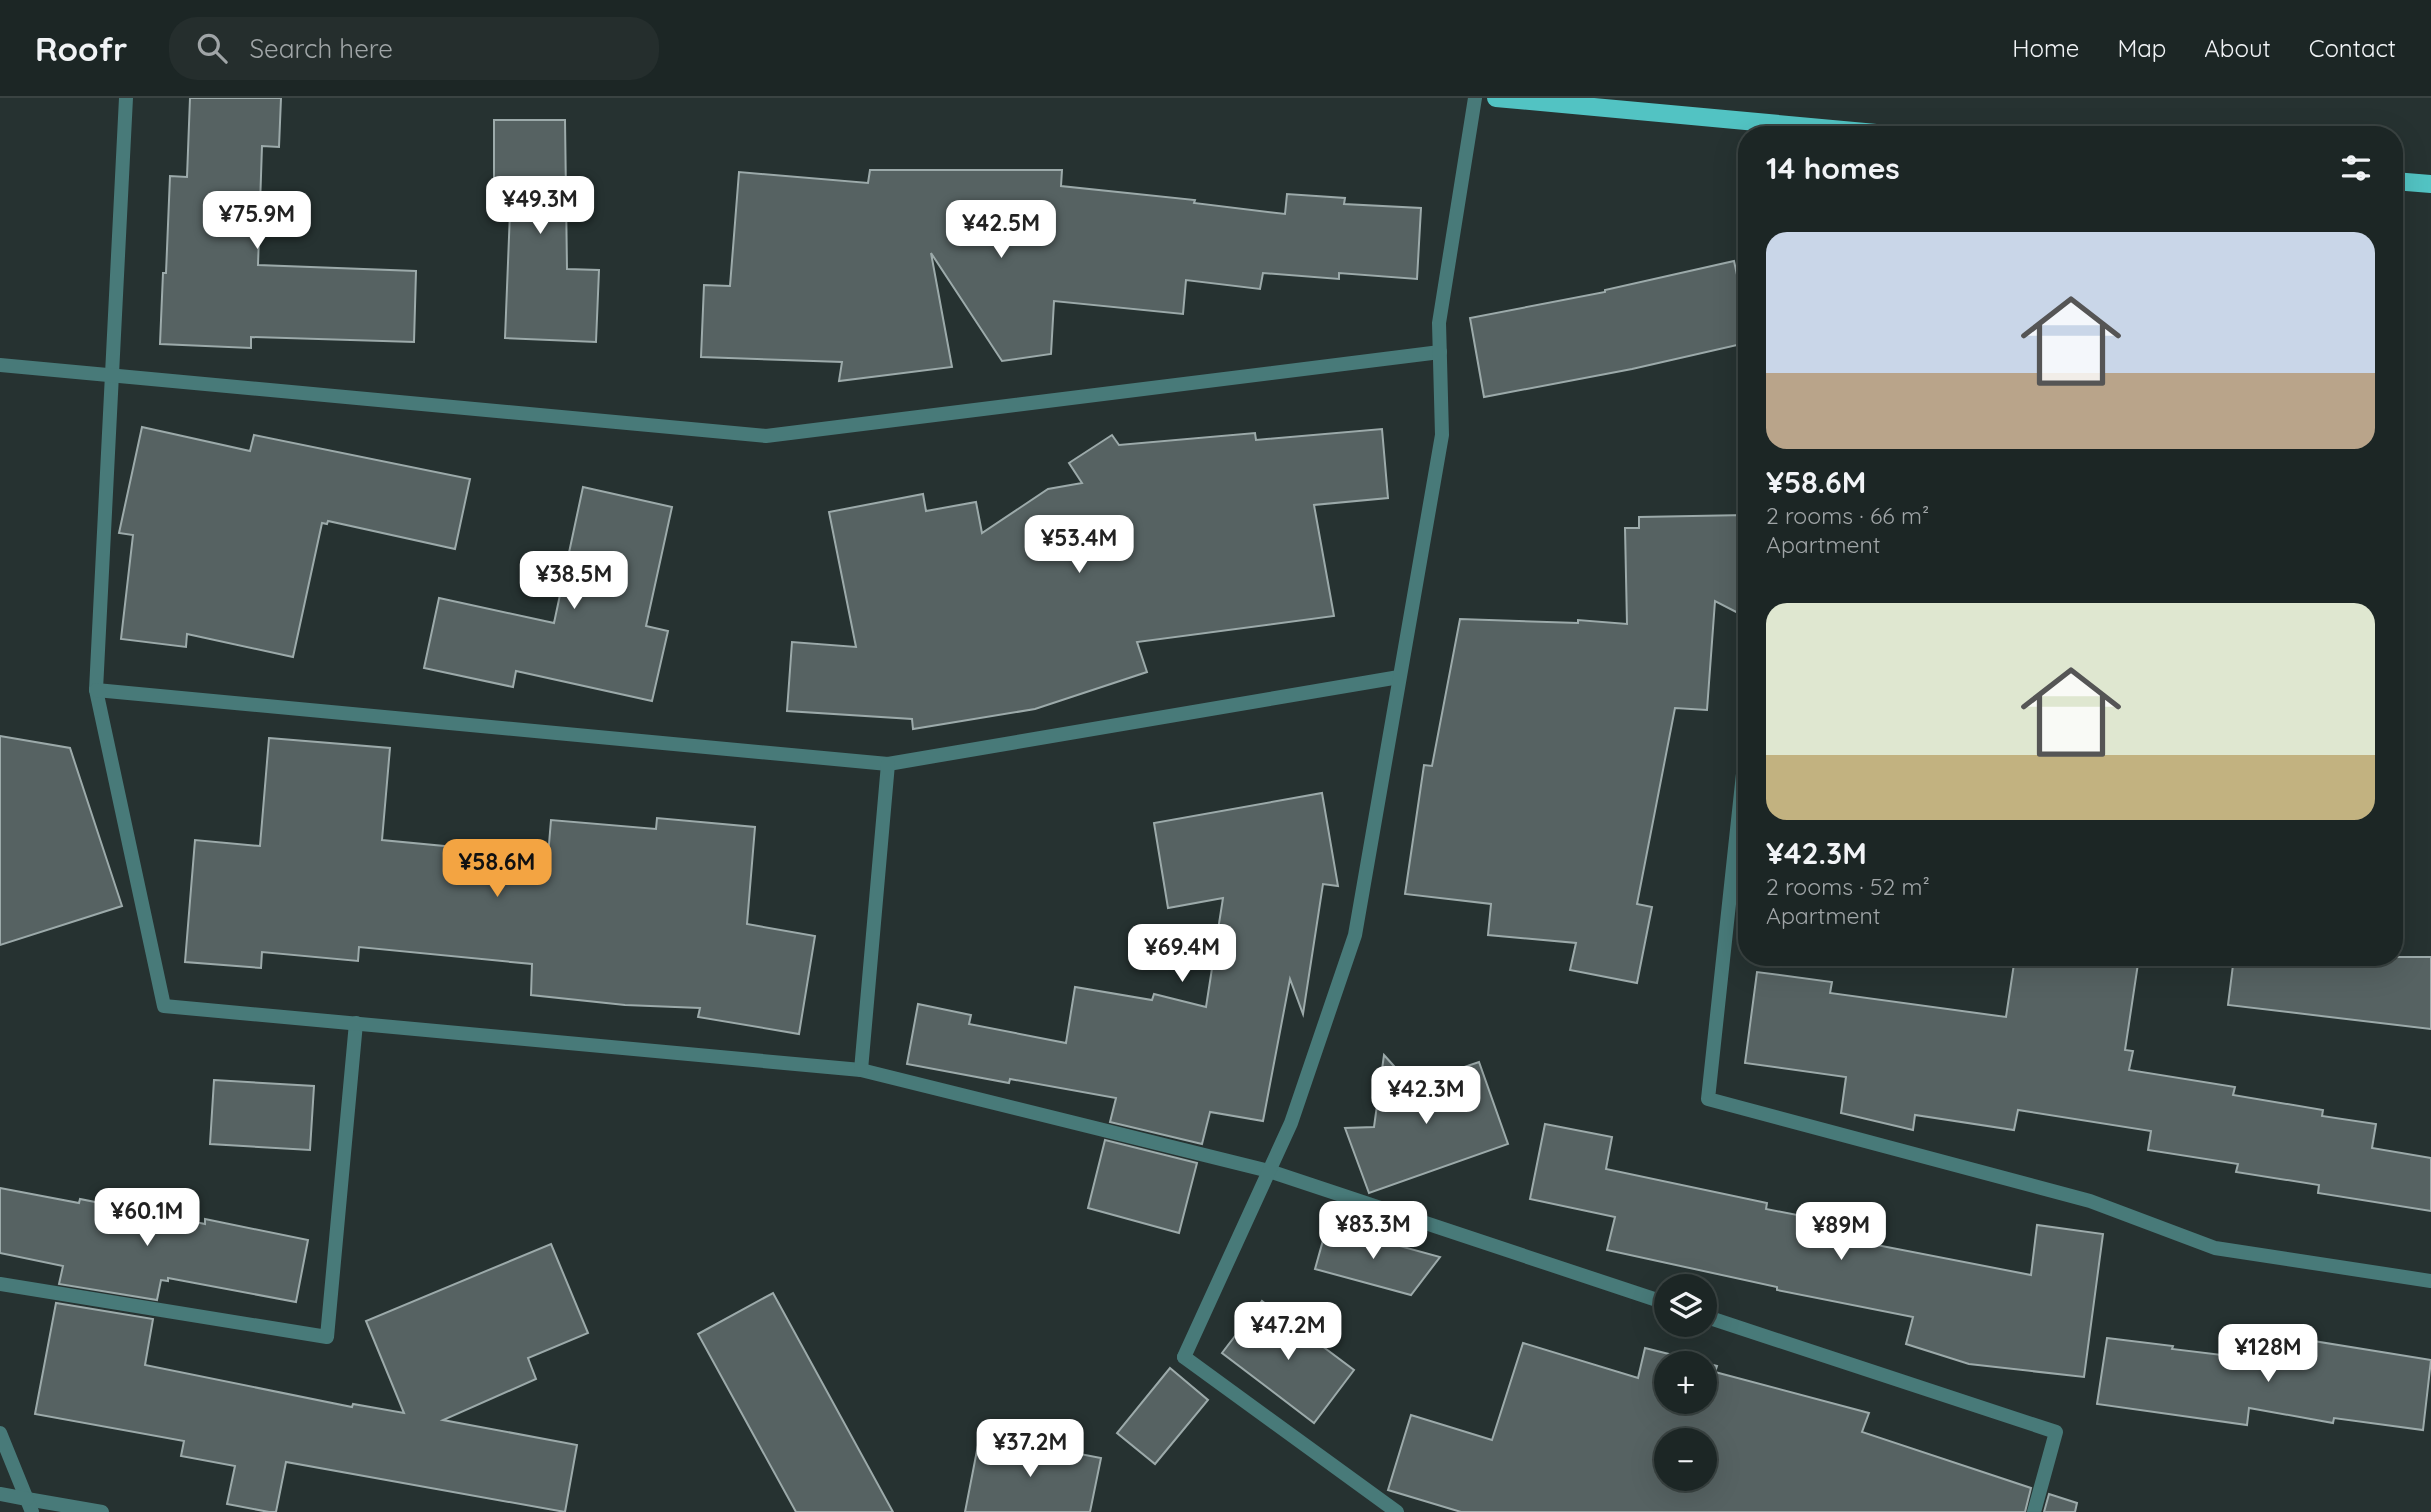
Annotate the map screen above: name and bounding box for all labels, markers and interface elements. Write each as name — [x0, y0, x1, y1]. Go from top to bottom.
search box — [169, 17, 659, 80]
text: Roofr — [35, 28, 127, 69]
icon: search — [193, 29, 231, 67]
text: Search here — [249, 32, 393, 65]
text: Home — [2012, 33, 2079, 63]
text: Map — [2117, 33, 2166, 63]
text: About — [2204, 33, 2271, 63]
text: Contact — [2309, 33, 2396, 63]
text: 14 homes — [1766, 149, 1900, 187]
icon: filters — [2337, 149, 2375, 187]
pin: ¥49.3M — [483, 176, 597, 236]
text: ¥49.3M — [502, 184, 578, 213]
pin: ¥75.9M — [200, 192, 314, 251]
text: ¥75.9M — [219, 199, 295, 228]
pin: ¥42.5M — [944, 200, 1058, 260]
text: ¥42.5M — [962, 208, 1040, 237]
icon: home — [2008, 278, 2134, 404]
text: ¥58.6M — [1766, 463, 1866, 501]
text: 2 rooms · 66 m² — [1766, 501, 1929, 530]
pin: ¥53.4M — [1022, 516, 1136, 575]
text: ¥53.4M — [1041, 523, 1117, 552]
text: Apartment — [1766, 530, 1880, 559]
pin: ¥38.5M — [517, 552, 631, 611]
text: ¥38.5M — [536, 559, 612, 588]
icon: home — [2008, 649, 2134, 775]
text: ¥42.3M — [1766, 834, 1867, 872]
pin: ¥58.6M — [440, 840, 554, 899]
text: ¥58.6M — [459, 847, 535, 876]
text: 2 rooms · 52 m² — [1766, 872, 1930, 901]
text: Apartment — [1766, 901, 1880, 930]
pin: ¥69.4M — [1125, 924, 1239, 984]
text: ¥69.4M — [1144, 932, 1220, 961]
pin: ¥42.3M — [1369, 1066, 1483, 1126]
text: ¥42.3M — [1387, 1074, 1465, 1103]
pin: ¥60.1M — [90, 1188, 204, 1248]
text: ¥60.1M — [111, 1196, 183, 1225]
pin: ¥83.3M — [1316, 1202, 1430, 1261]
pin: ¥89M — [1800, 1202, 1882, 1262]
text: ¥83.3M — [1335, 1209, 1411, 1238]
text: ¥89M — [1812, 1210, 1870, 1239]
map controls — [1654, 1274, 1717, 1491]
button: layers — [1654, 1274, 1717, 1337]
pin: ¥47.2M — [1231, 1302, 1345, 1362]
text: ¥47.2M — [1250, 1310, 1326, 1339]
pin: ¥128M — [2219, 1324, 2317, 1384]
text: ¥128M — [2234, 1332, 2302, 1361]
button: + — [1654, 1351, 1717, 1414]
pin: ¥37.2M — [973, 1420, 1087, 1479]
text: ¥37.2M — [993, 1427, 1067, 1456]
button: − — [1654, 1428, 1717, 1491]

